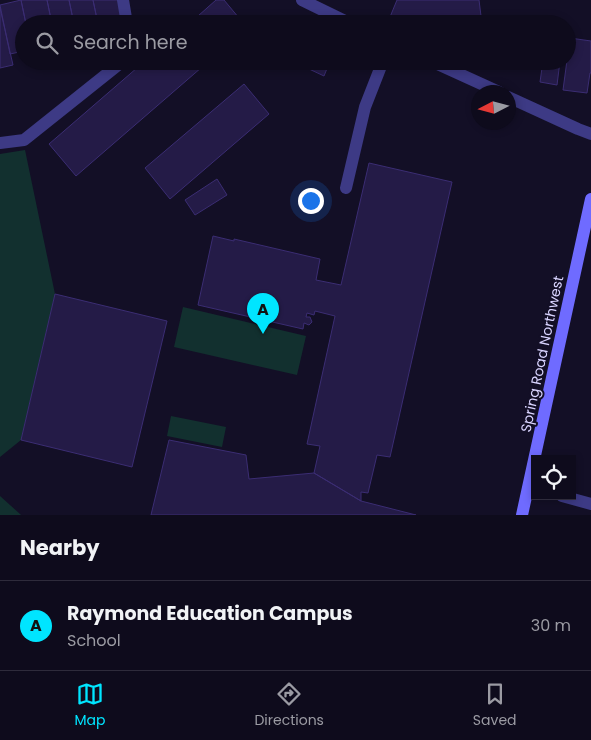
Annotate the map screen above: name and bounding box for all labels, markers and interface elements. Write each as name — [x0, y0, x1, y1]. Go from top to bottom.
search box — [15, 15, 576, 70]
icon: search — [33, 29, 61, 57]
text: Search here — [73, 29, 187, 56]
north arrow — [471, 85, 516, 130]
your location — [298, 188, 324, 214]
street label: Spring Road Northwest — [516, 274, 568, 434]
pin: A — [247, 293, 279, 334]
map controls — [531, 455, 576, 500]
button: locate — [531, 455, 576, 500]
text: Nearby — [20, 533, 100, 562]
text: Raymond Education Campus — [67, 600, 353, 627]
text: A — [30, 614, 42, 637]
text: 30 m — [531, 614, 571, 637]
text: School — [67, 629, 121, 652]
tab: Map — [74, 680, 105, 731]
tab: Directions — [254, 680, 324, 731]
tab: Saved — [473, 680, 517, 731]

